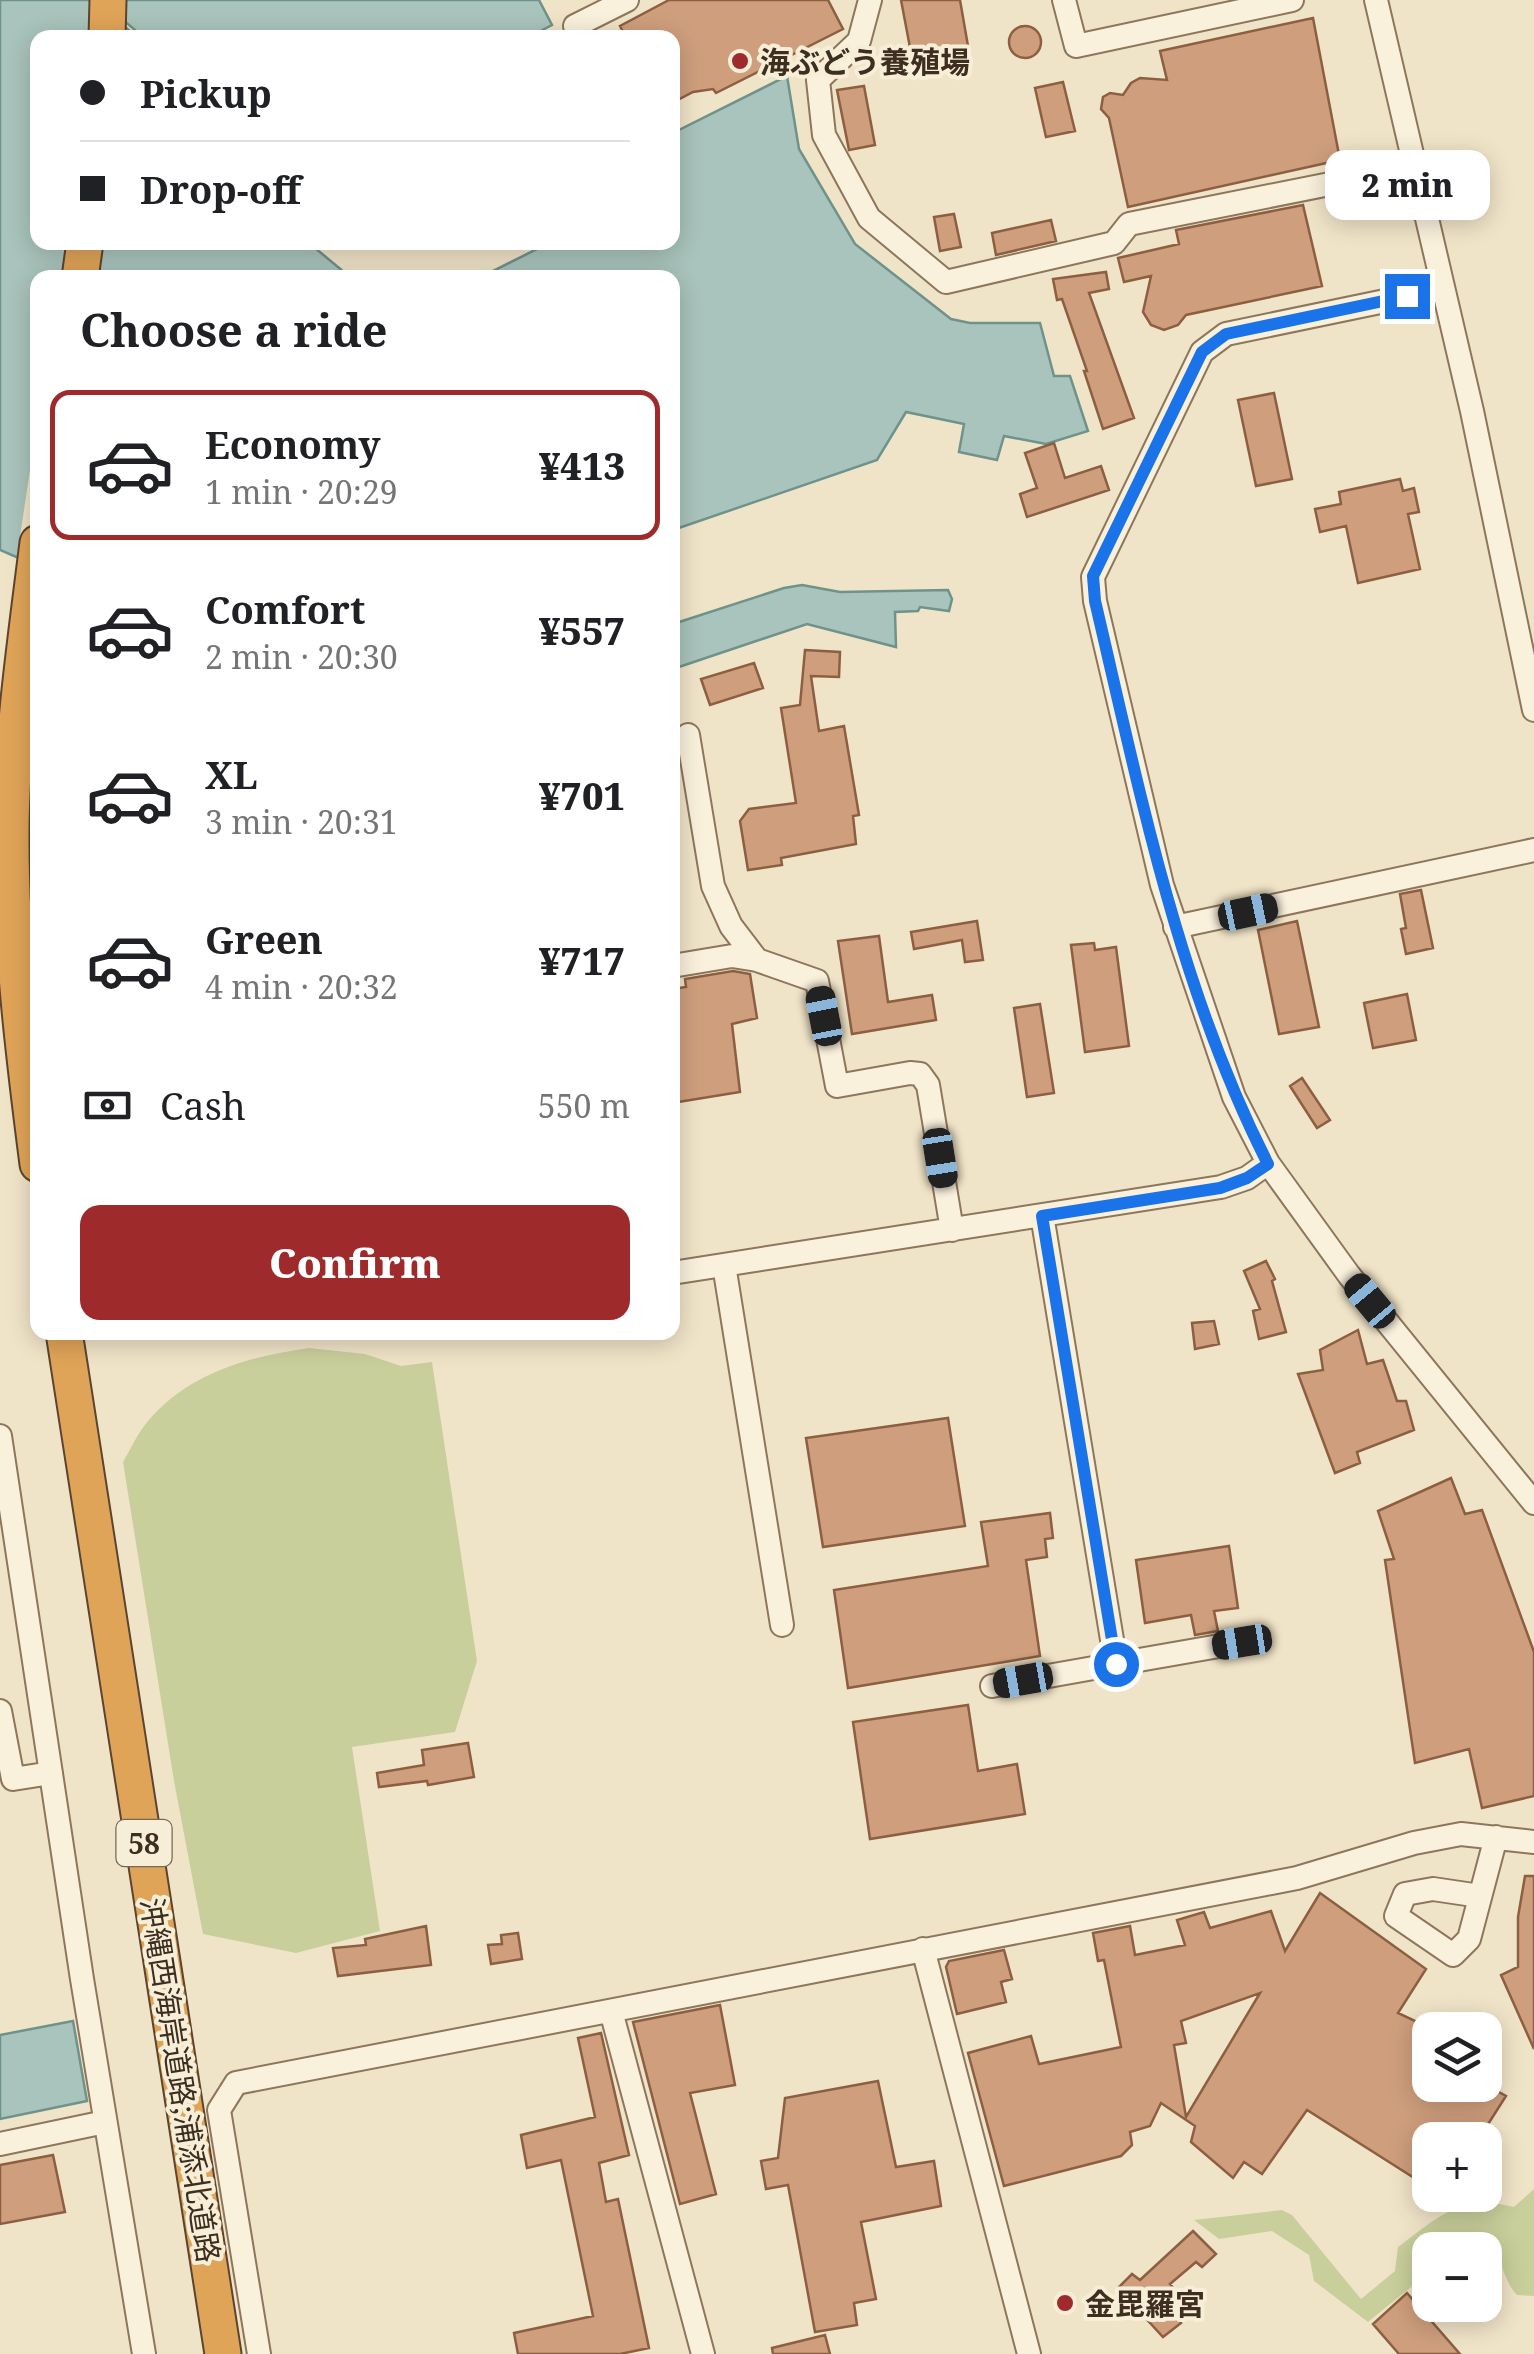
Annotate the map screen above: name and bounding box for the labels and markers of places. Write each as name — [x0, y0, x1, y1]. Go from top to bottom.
place label: 海ぶどう養殖場 — [760, 41, 970, 82]
marker: 海ぶどう養殖場 — [729, 50, 751, 72]
place label: 金毘羅宮 — [1085, 2283, 1205, 2324]
marker: 金毘羅宮 — [1054, 2292, 1076, 2314]

